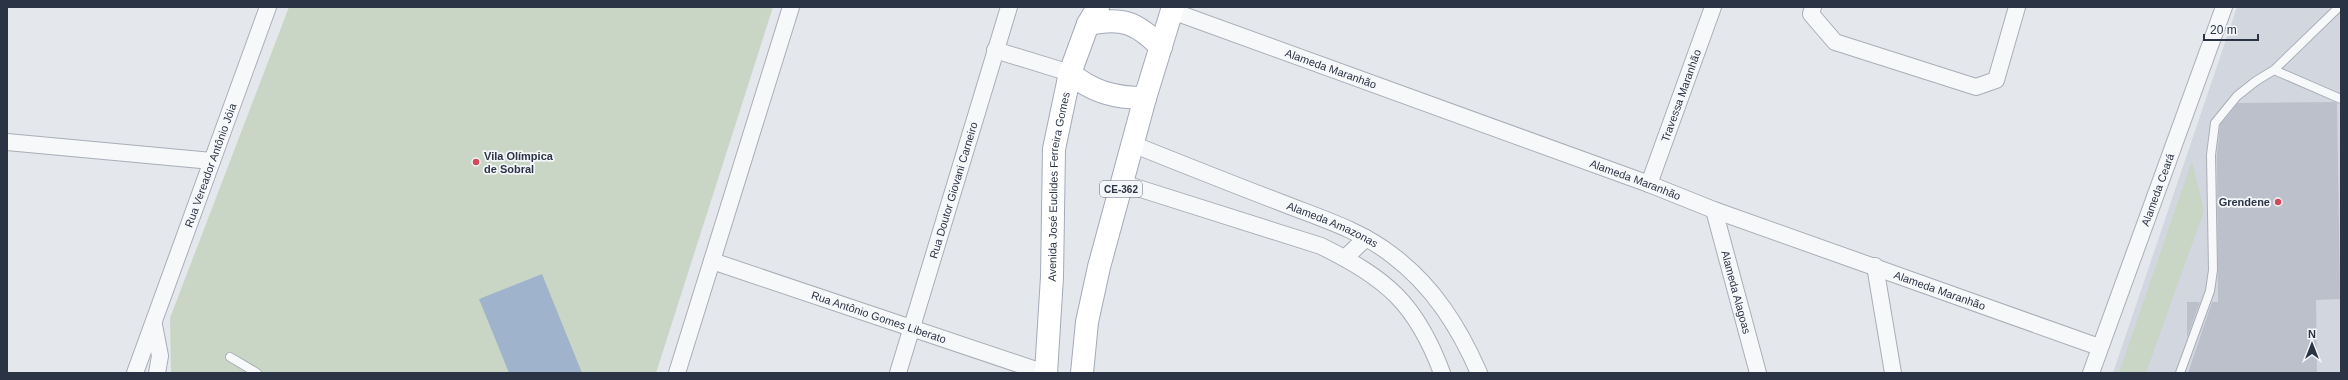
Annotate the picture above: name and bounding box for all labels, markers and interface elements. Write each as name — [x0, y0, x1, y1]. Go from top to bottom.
scale bar — [2204, 16, 2258, 42]
text: 20 m — [2210, 23, 2237, 37]
street label: Alameda Maranhão — [1284, 47, 1378, 91]
street label: Travessa Maranhão — [1659, 48, 1703, 143]
street label: Avenida José Euclides Ferreira Gomes — [1046, 90, 1072, 282]
street label: Rua Vereador Antônio Jóia — [182, 101, 239, 229]
street label: Rua Doutor Giovani Carneiro — [927, 121, 980, 260]
place label: Vila Olímpica de Sobral — [484, 150, 554, 175]
street label: Alameda Ceará — [2139, 151, 2177, 228]
marker: Vila Olímpica de Sobral — [471, 157, 481, 167]
street label: Alameda Maranhão — [1588, 157, 1682, 202]
road number: CE-362 — [1100, 181, 1142, 197]
place label: Grendene — [2219, 196, 2270, 208]
marker: Grendene — [2273, 197, 2283, 207]
street label: Alameda Amazonas — [1285, 200, 1381, 250]
street label: Alameda Alagoas — [1719, 249, 1753, 335]
street label: Alameda Maranhão — [1892, 269, 1987, 312]
street label: Rua Antônio Gomes Liberato — [810, 289, 948, 345]
north arrow — [2292, 324, 2332, 364]
text: N — [2308, 328, 2316, 340]

